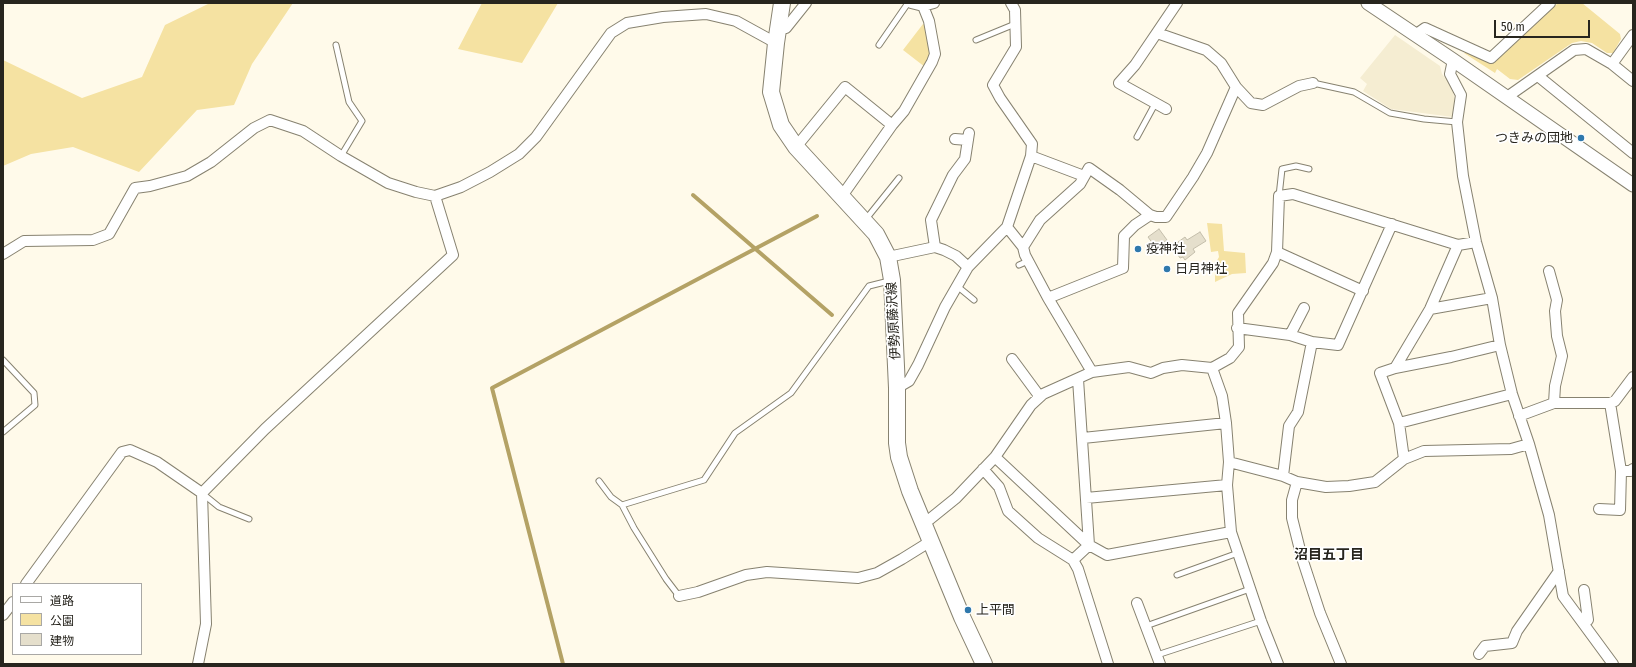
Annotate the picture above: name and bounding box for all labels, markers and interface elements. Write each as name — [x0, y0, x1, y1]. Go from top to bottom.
scale bar — [1496, 12, 1592, 38]
text: 50 m — [1501, 20, 1525, 34]
place label: つきみの団地 — [1495, 130, 1573, 146]
marker: つきみの団地 — [1576, 133, 1586, 143]
place label: 疫神社 — [1146, 241, 1185, 257]
marker: 疫神社 — [1133, 244, 1143, 254]
place label: 日月神社 — [1175, 261, 1227, 277]
marker: 日月神社 — [1162, 264, 1172, 274]
street label: 伊勢原藤沢線 — [884, 282, 904, 360]
district label: 沼目五丁目 — [1294, 547, 1364, 563]
legend — [12, 583, 142, 655]
text: 道路 — [50, 594, 74, 608]
place label: 上平間 — [976, 602, 1015, 618]
marker: 上平間 — [963, 605, 973, 615]
text: 公園 — [50, 614, 74, 628]
text: 建物 — [50, 634, 74, 648]

